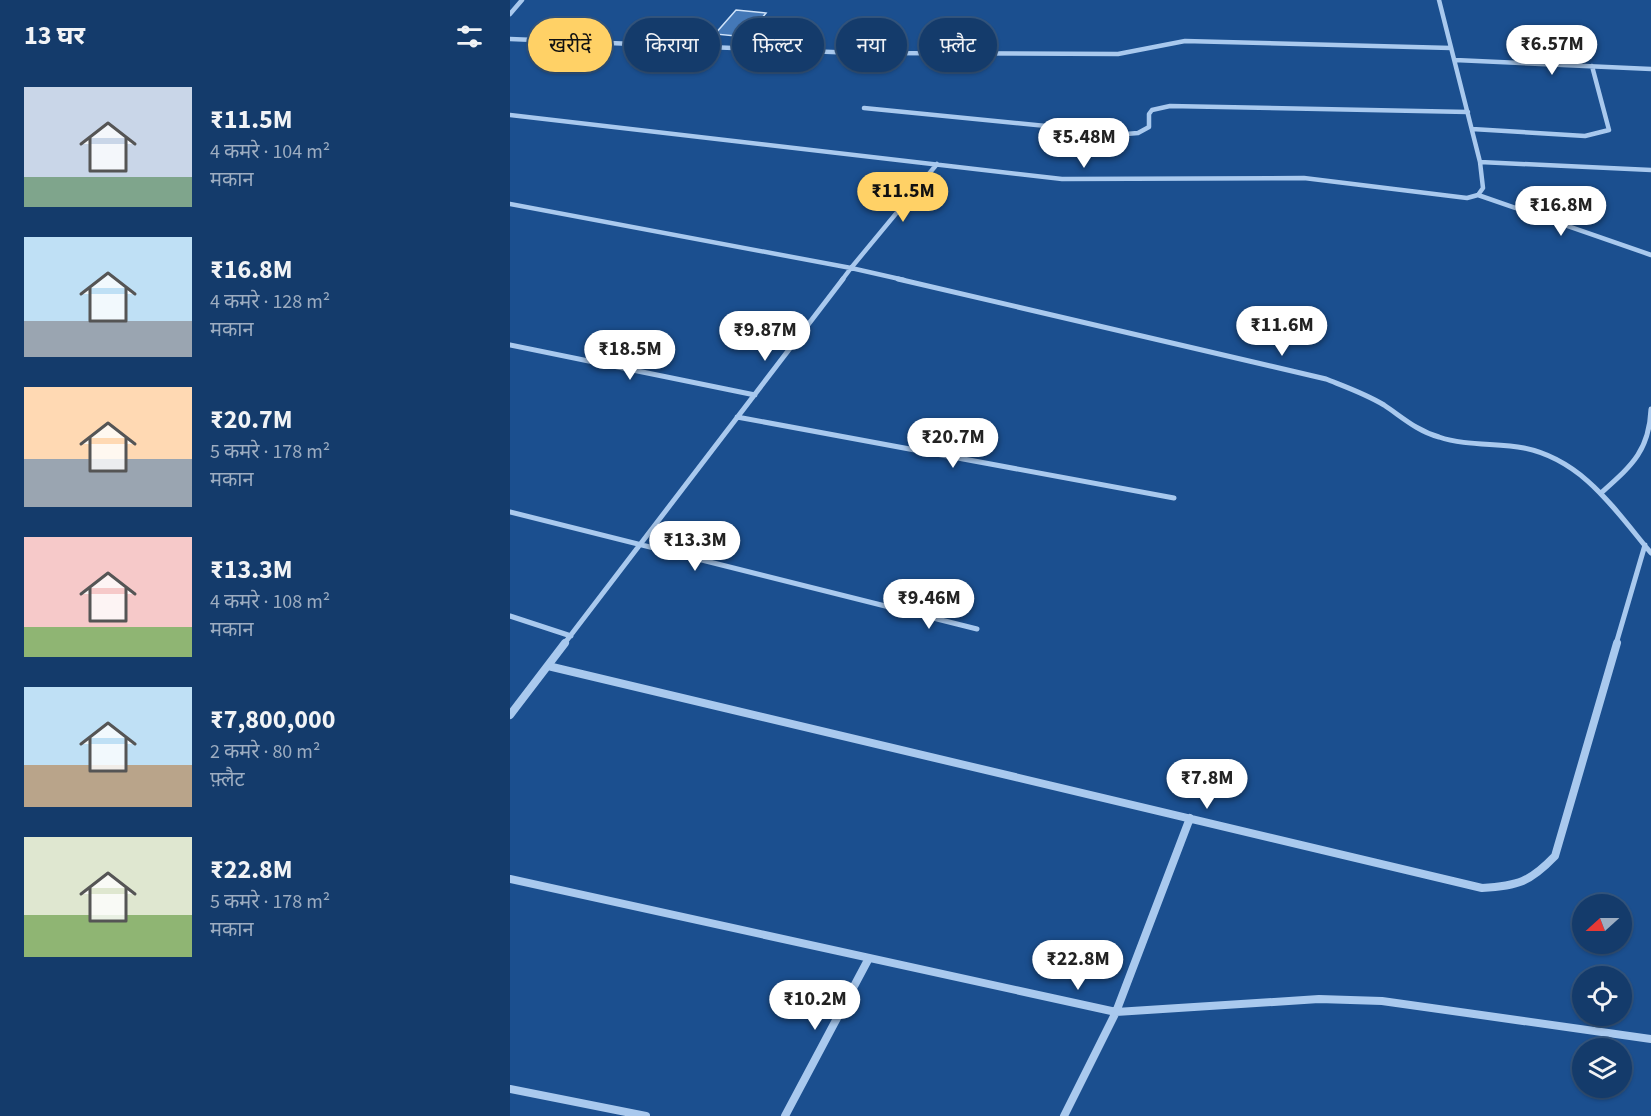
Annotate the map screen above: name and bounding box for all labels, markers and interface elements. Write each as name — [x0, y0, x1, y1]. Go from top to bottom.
text: 13 घर — [24, 17, 85, 54]
chip: खरीदें — [528, 18, 612, 72]
chip: किराया — [624, 18, 720, 72]
chip: फ़िल्टर — [732, 18, 824, 72]
chip: नया — [836, 18, 907, 72]
chip: फ़्लैट — [919, 18, 997, 72]
icon: filters — [453, 20, 486, 53]
pin: ₹6.57M — [1503, 25, 1601, 76]
text: ₹6.57M — [1520, 30, 1584, 58]
text: ₹11.5M — [210, 101, 293, 138]
icon: home — [72, 111, 144, 183]
pin: ₹5.48M — [1035, 118, 1133, 169]
text: ₹5.48M — [1052, 123, 1116, 151]
text: 4 कमरे · 104 m² — [210, 138, 330, 166]
text: मकान — [210, 166, 254, 194]
pin: ₹11.5M — [854, 172, 952, 223]
text: ₹11.5M — [871, 177, 935, 205]
pin: ₹16.8M — [1512, 186, 1610, 237]
text: ₹16.8M — [1529, 191, 1593, 219]
text: ₹16.8M — [210, 251, 293, 288]
icon: home — [72, 261, 144, 333]
text: 4 कमरे · 128 m² — [210, 288, 330, 316]
pin: ₹11.6M — [1233, 306, 1331, 357]
pin: ₹9.87M — [716, 311, 814, 362]
text: ₹11.6M — [1250, 311, 1314, 339]
text: मकान — [210, 316, 254, 344]
text: ₹9.87M — [733, 316, 797, 344]
pin: ₹18.5M — [581, 330, 679, 381]
text: ₹18.5M — [598, 335, 662, 363]
text: ₹20.7M — [210, 401, 293, 438]
icon: home — [72, 411, 144, 483]
pin: ₹20.7M — [904, 418, 1002, 469]
text: ₹20.7M — [921, 423, 985, 451]
text: 5 कमरे · 178 m² — [210, 438, 330, 466]
text: मकान — [210, 466, 254, 494]
pin: ₹13.3M — [646, 521, 744, 572]
text: ₹13.3M — [663, 526, 727, 554]
text: ₹13.3M — [210, 551, 293, 588]
icon: home — [72, 561, 144, 633]
pin: ₹9.46M — [880, 579, 978, 630]
text: ₹9.46M — [897, 584, 961, 612]
text: 4 कमरे · 108 m² — [210, 588, 330, 616]
text: मकान — [210, 616, 254, 644]
text: ₹7,800,000 — [210, 701, 335, 738]
icon: home — [72, 711, 144, 783]
text: 2 कमरे · 80 m² — [210, 738, 320, 766]
pin: ₹7.8M — [1165, 759, 1249, 810]
text: ₹7.8M — [1181, 764, 1233, 792]
text: फ़्लैट — [210, 766, 245, 794]
text: ₹22.8M — [210, 851, 293, 888]
icon: home — [72, 861, 144, 933]
text: 5 कमरे · 178 m² — [210, 888, 330, 916]
north arrow — [1572, 894, 1632, 954]
map controls — [1572, 894, 1632, 1098]
text: मकान — [210, 916, 254, 944]
pin: ₹22.8M — [1029, 940, 1127, 991]
text: ₹22.8M — [1046, 945, 1110, 973]
button: locate — [1572, 966, 1632, 1026]
pin: ₹10.2M — [766, 980, 864, 1031]
text: ₹10.2M — [783, 985, 847, 1013]
button: layers — [1572, 1038, 1632, 1098]

